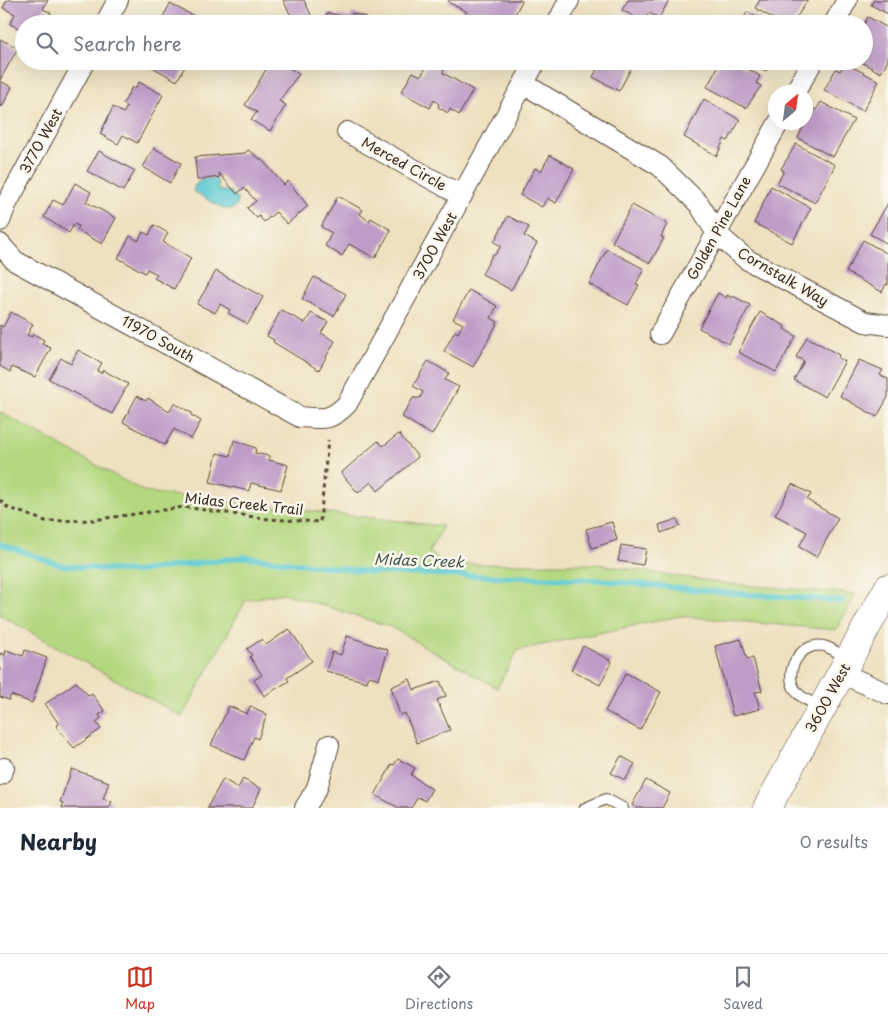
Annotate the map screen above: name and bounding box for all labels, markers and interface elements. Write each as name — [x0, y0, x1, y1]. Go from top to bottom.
search box — [15, 15, 873, 70]
icon: search — [33, 29, 61, 57]
text: Search here — [73, 29, 182, 57]
north arrow — [768, 85, 813, 130]
street label: 3770 West — [14, 104, 67, 177]
street label: Merced Circle — [358, 131, 451, 196]
street label: Golden Pine Lane — [681, 172, 756, 284]
street label: 3700 West — [407, 208, 462, 283]
street label: Cornstalk Way — [734, 242, 833, 311]
street label: 11970 South — [118, 310, 199, 367]
street label: Midas Creek Trail — [184, 487, 304, 520]
water label: Midas Creek — [373, 546, 465, 573]
street label: 3600 West — [800, 659, 855, 736]
text: Nearby — [20, 825, 97, 857]
text: 0 results — [800, 829, 868, 853]
tab: Map — [125, 963, 155, 1014]
tab: Directions — [405, 963, 473, 1014]
tab: Saved — [723, 963, 763, 1014]

